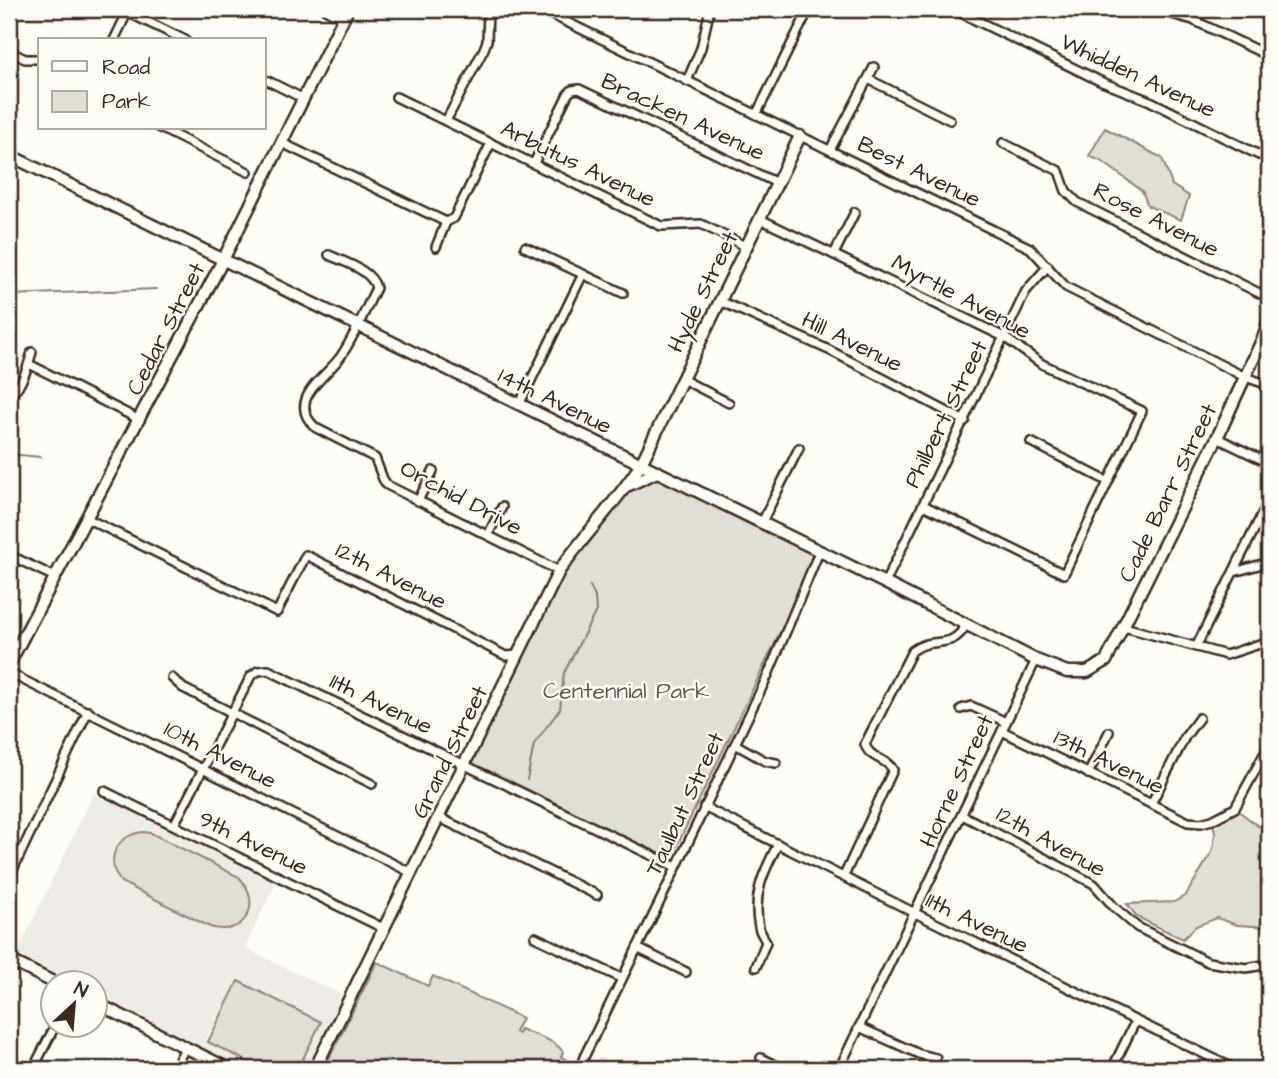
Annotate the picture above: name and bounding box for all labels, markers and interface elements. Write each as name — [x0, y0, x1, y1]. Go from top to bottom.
street label: Whidden Avenue — [1055, 26, 1221, 126]
legend — [38, 38, 266, 130]
text: Road — [102, 53, 150, 82]
street label: Bracken Avenue — [596, 65, 770, 169]
text: Park — [102, 87, 151, 116]
street label: Arbutus Avenue — [495, 113, 661, 215]
street label: Best Avenue — [852, 128, 986, 216]
street label: Rose Avenue — [1088, 175, 1224, 265]
street label: Hyde Street — [660, 226, 747, 358]
street label: Myrtle Avenue — [885, 247, 1036, 348]
street label: Cedar Street — [119, 256, 214, 401]
street label: Hill Avenue — [796, 304, 908, 380]
street label: Philbert Street — [896, 334, 996, 493]
street label: 14th Avenue — [493, 360, 617, 442]
street label: Cade Barr Street — [1111, 398, 1225, 588]
street label: Orchid Drive — [394, 452, 528, 544]
street label: 12th Avenue — [330, 534, 452, 618]
street label: 11th Avenue — [324, 665, 438, 743]
park label: Centennial Park — [543, 675, 709, 707]
street label: Grand Street — [404, 680, 496, 824]
street label: Horne Street — [912, 709, 1002, 853]
street label: 10th Avenue — [158, 713, 282, 797]
street label: 13th Avenue — [1048, 721, 1170, 803]
street label: Taulbut Street — [638, 726, 733, 881]
street label: 12th Avenue — [990, 799, 1112, 885]
street label: 9th Avenue — [193, 803, 313, 883]
street label: 11th Avenue — [920, 884, 1034, 962]
north arrow — [38, 970, 108, 1040]
text: N — [70, 975, 92, 1005]

